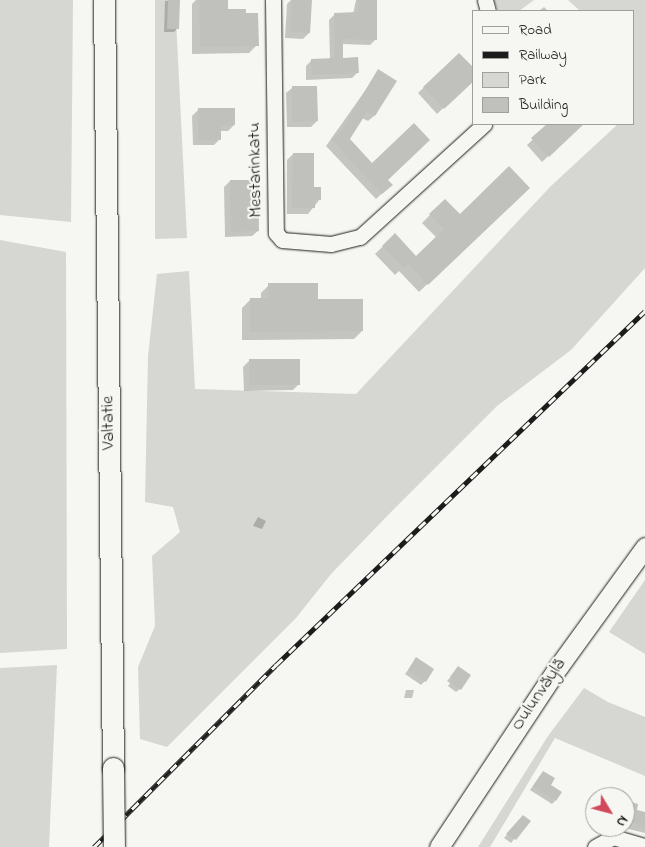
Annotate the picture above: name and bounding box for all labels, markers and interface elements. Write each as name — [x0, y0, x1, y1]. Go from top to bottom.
legend — [472, 10, 635, 125]
text: Road — [519, 19, 552, 41]
text: Railway — [519, 44, 567, 66]
text: Park — [519, 69, 546, 91]
text: Building — [519, 94, 568, 116]
street label: Mestarinkatu — [244, 122, 268, 218]
street label: Valtatie — [98, 396, 120, 450]
street label: Oulunväylä — [507, 655, 571, 735]
north arrow — [585, 787, 635, 837]
text: N — [610, 811, 633, 831]

